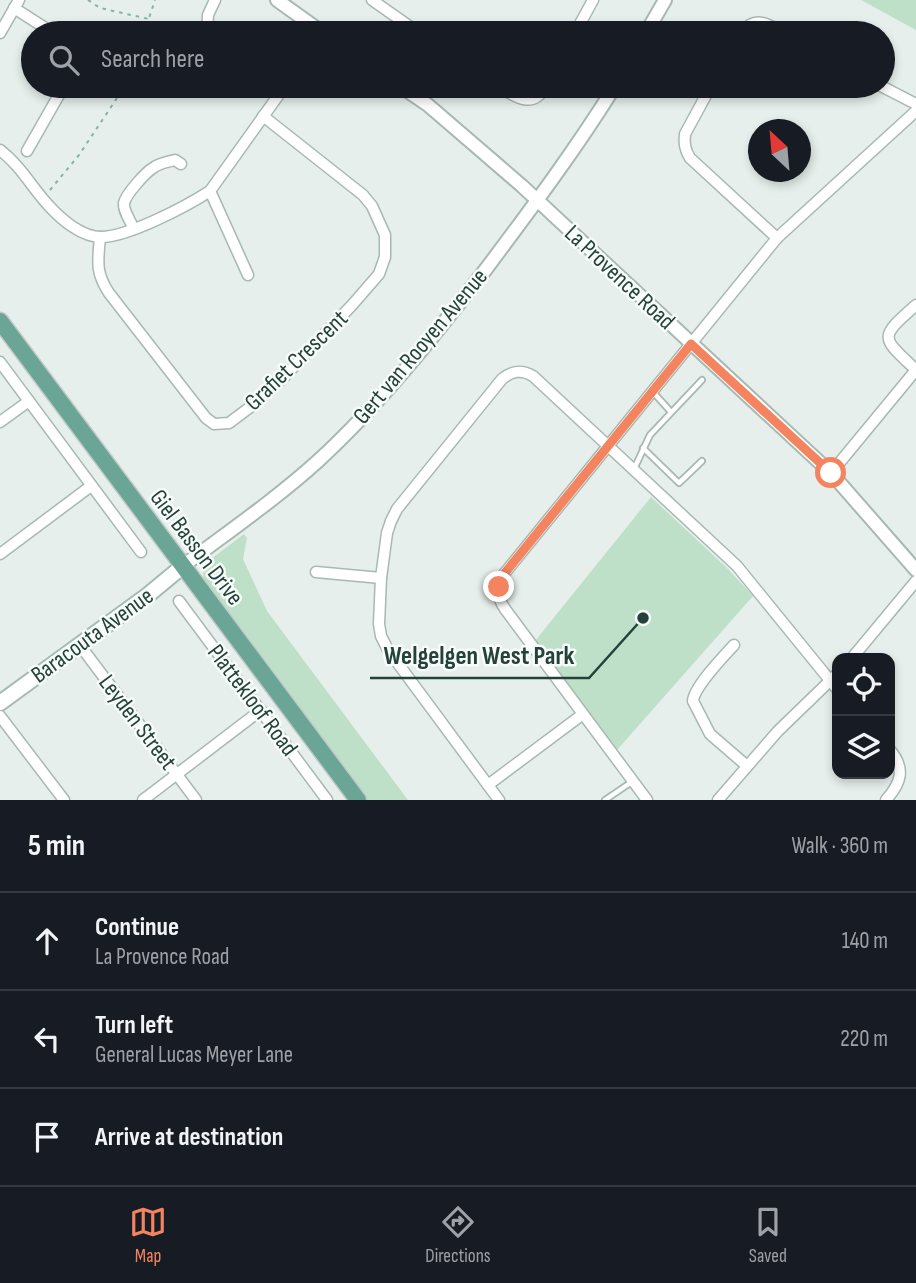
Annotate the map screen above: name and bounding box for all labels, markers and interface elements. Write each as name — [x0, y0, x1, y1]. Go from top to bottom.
search box — [21, 21, 895, 98]
icon: search — [45, 41, 83, 79]
text: Search here — [101, 44, 204, 75]
north arrow — [748, 119, 811, 182]
street label: La Provence Road — [558, 219, 681, 336]
street label: Gert van Rooyen Avenue — [347, 263, 494, 430]
street label: Grafiet Crescent — [239, 304, 354, 417]
route start — [815, 457, 846, 488]
street label: Giel Basson Drive — [144, 484, 250, 611]
route end — [483, 571, 514, 602]
street label: Baracouta Avenue — [25, 581, 159, 690]
callout: Welgelgen West Park — [370, 631, 589, 678]
street label: Plattekloof Road — [201, 639, 304, 762]
text: Welgelgen West Park — [384, 641, 575, 672]
map controls — [832, 653, 895, 779]
button: locate — [832, 653, 895, 716]
street label: Leyden Street — [92, 669, 183, 776]
button: layers — [832, 716, 895, 779]
text: 5 min — [28, 828, 85, 864]
text: Walk · 360 m — [791, 832, 888, 860]
text: Continue — [95, 912, 179, 943]
icon: ahead — [28, 922, 66, 960]
text: 140 m — [842, 927, 888, 955]
text: La Provence Road — [95, 943, 229, 971]
text: Turn left — [95, 1010, 173, 1041]
icon: left — [28, 1020, 66, 1058]
text: 220 m — [840, 1025, 888, 1053]
text: General Lucas Meyer Lane — [95, 1041, 293, 1069]
icon: arrive — [28, 1118, 66, 1156]
text: Arrive at destination — [95, 1122, 283, 1153]
tab: Map — [129, 1203, 167, 1268]
tab: Directions — [425, 1203, 491, 1268]
tab: Saved — [749, 1203, 787, 1268]

